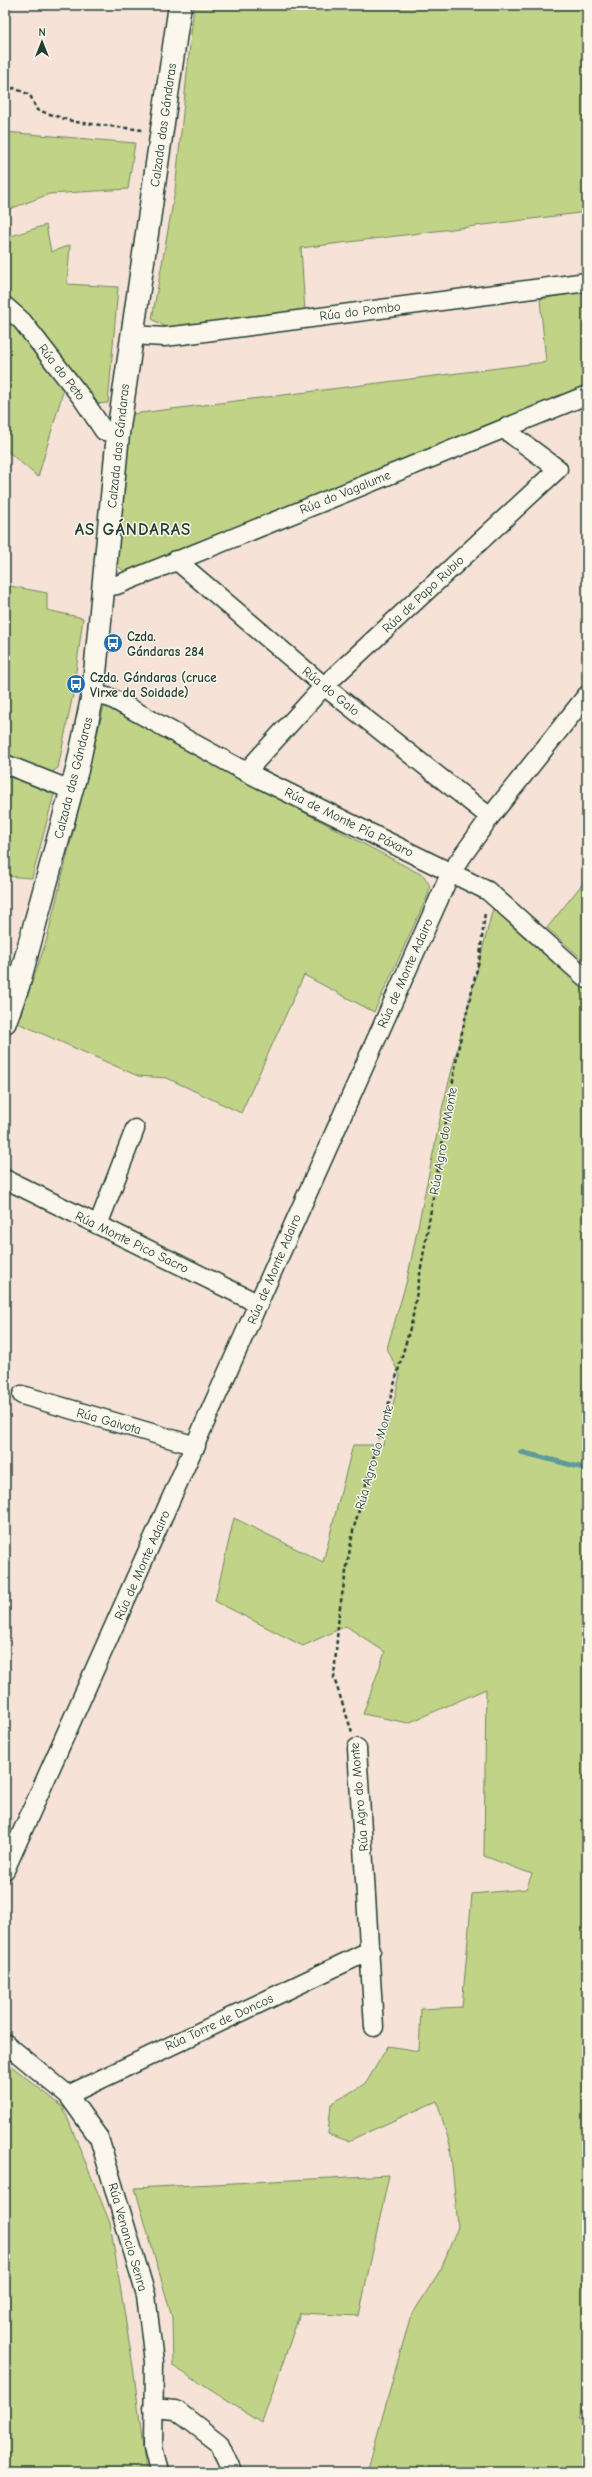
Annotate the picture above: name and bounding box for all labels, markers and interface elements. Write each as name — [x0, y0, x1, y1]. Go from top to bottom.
north arrow — [22, 22, 62, 62]
text: N — [38, 26, 46, 39]
street label: Calzada das Gándaras — [147, 62, 179, 188]
street label: Rúa do Pombo — [319, 299, 402, 323]
street label: Rúa do Peto — [35, 341, 89, 403]
street label: Calzada das Gándaras — [104, 383, 132, 509]
street label: Rúa do Vagalume — [297, 467, 393, 517]
district label: AS GÁNDARAS — [75, 518, 191, 539]
street label: Rúa de Papo Rubio — [379, 552, 467, 636]
place label: Czda. Gándaras 284 — [127, 629, 204, 659]
bus stop icon: Czda. Gándaras 284 — [102, 632, 124, 654]
street label: Rúa do Galo — [299, 663, 363, 719]
place label: Czda. Gándaras (cruce Virxe da Soidade) — [90, 670, 217, 700]
bus stop icon: Czda. Gándaras (cruce Virxe da Soidade) — [65, 673, 87, 695]
street label: Calzada das Gándaras — [51, 716, 95, 840]
street label: Rúa de Monte Pía Páxaro — [282, 784, 416, 860]
street label: Rúa de Monte Adairo — [374, 916, 436, 1030]
street label: Rúa Agro do Monte — [426, 1086, 460, 1196]
street label: Rúa Monte Pico Sacro — [73, 1208, 191, 1276]
street label: Rúa de Monte Adairo — [244, 1212, 304, 1326]
street label: Rúa Agro do Monte — [352, 1402, 396, 1511]
street label: Rúa Gaivota — [75, 1405, 143, 1437]
street label: Rúa de Monte Adairo — [111, 1508, 173, 1622]
street label: Rúa Agro do Monte — [347, 1742, 371, 1852]
street label: Rúa Torre de Doncos — [163, 1990, 275, 2054]
street label: Rúa Venancio Senra — [105, 2181, 151, 2293]

